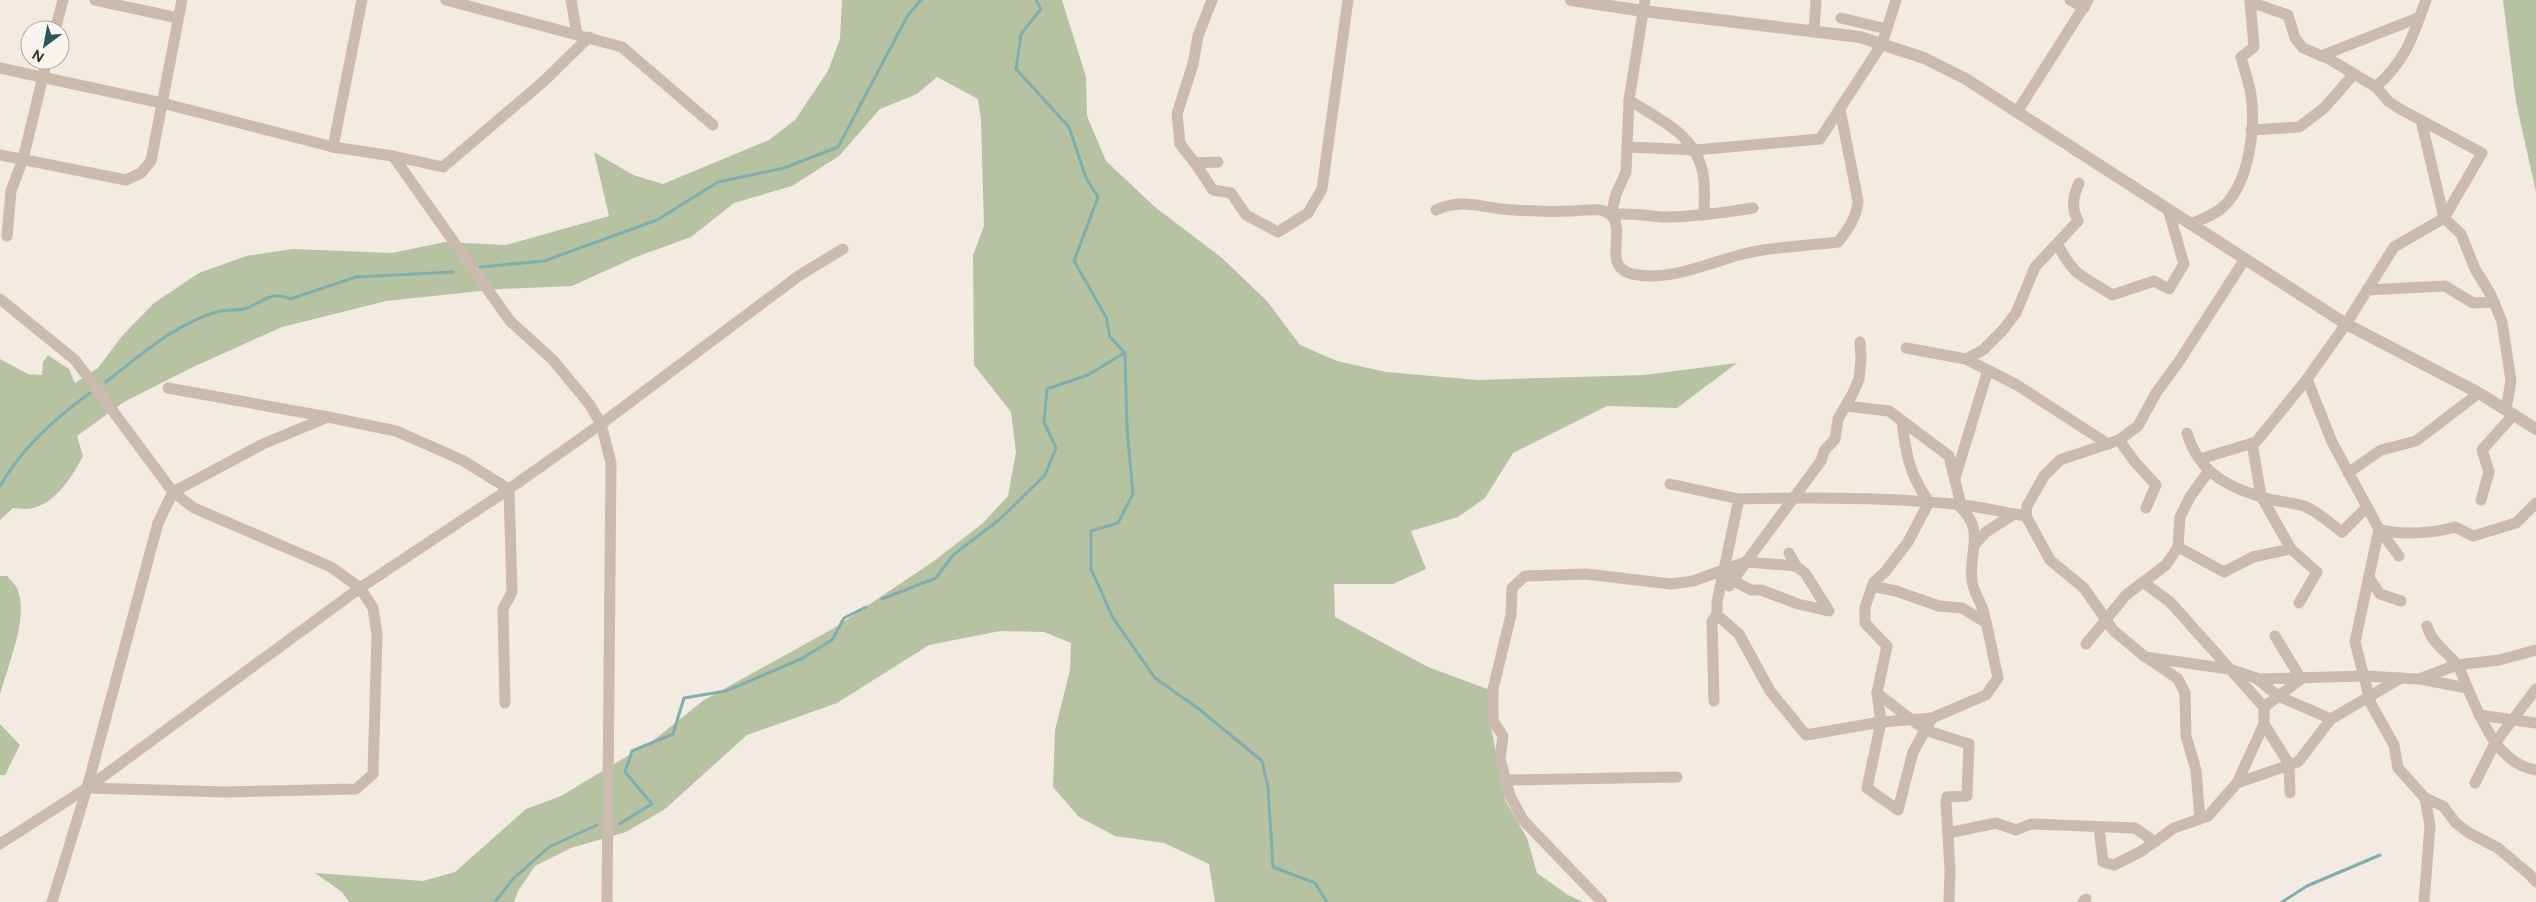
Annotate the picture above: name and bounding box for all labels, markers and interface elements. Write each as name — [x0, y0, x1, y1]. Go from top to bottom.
north arrow — [20, 20, 70, 70]
text: N — [29, 46, 47, 66]

